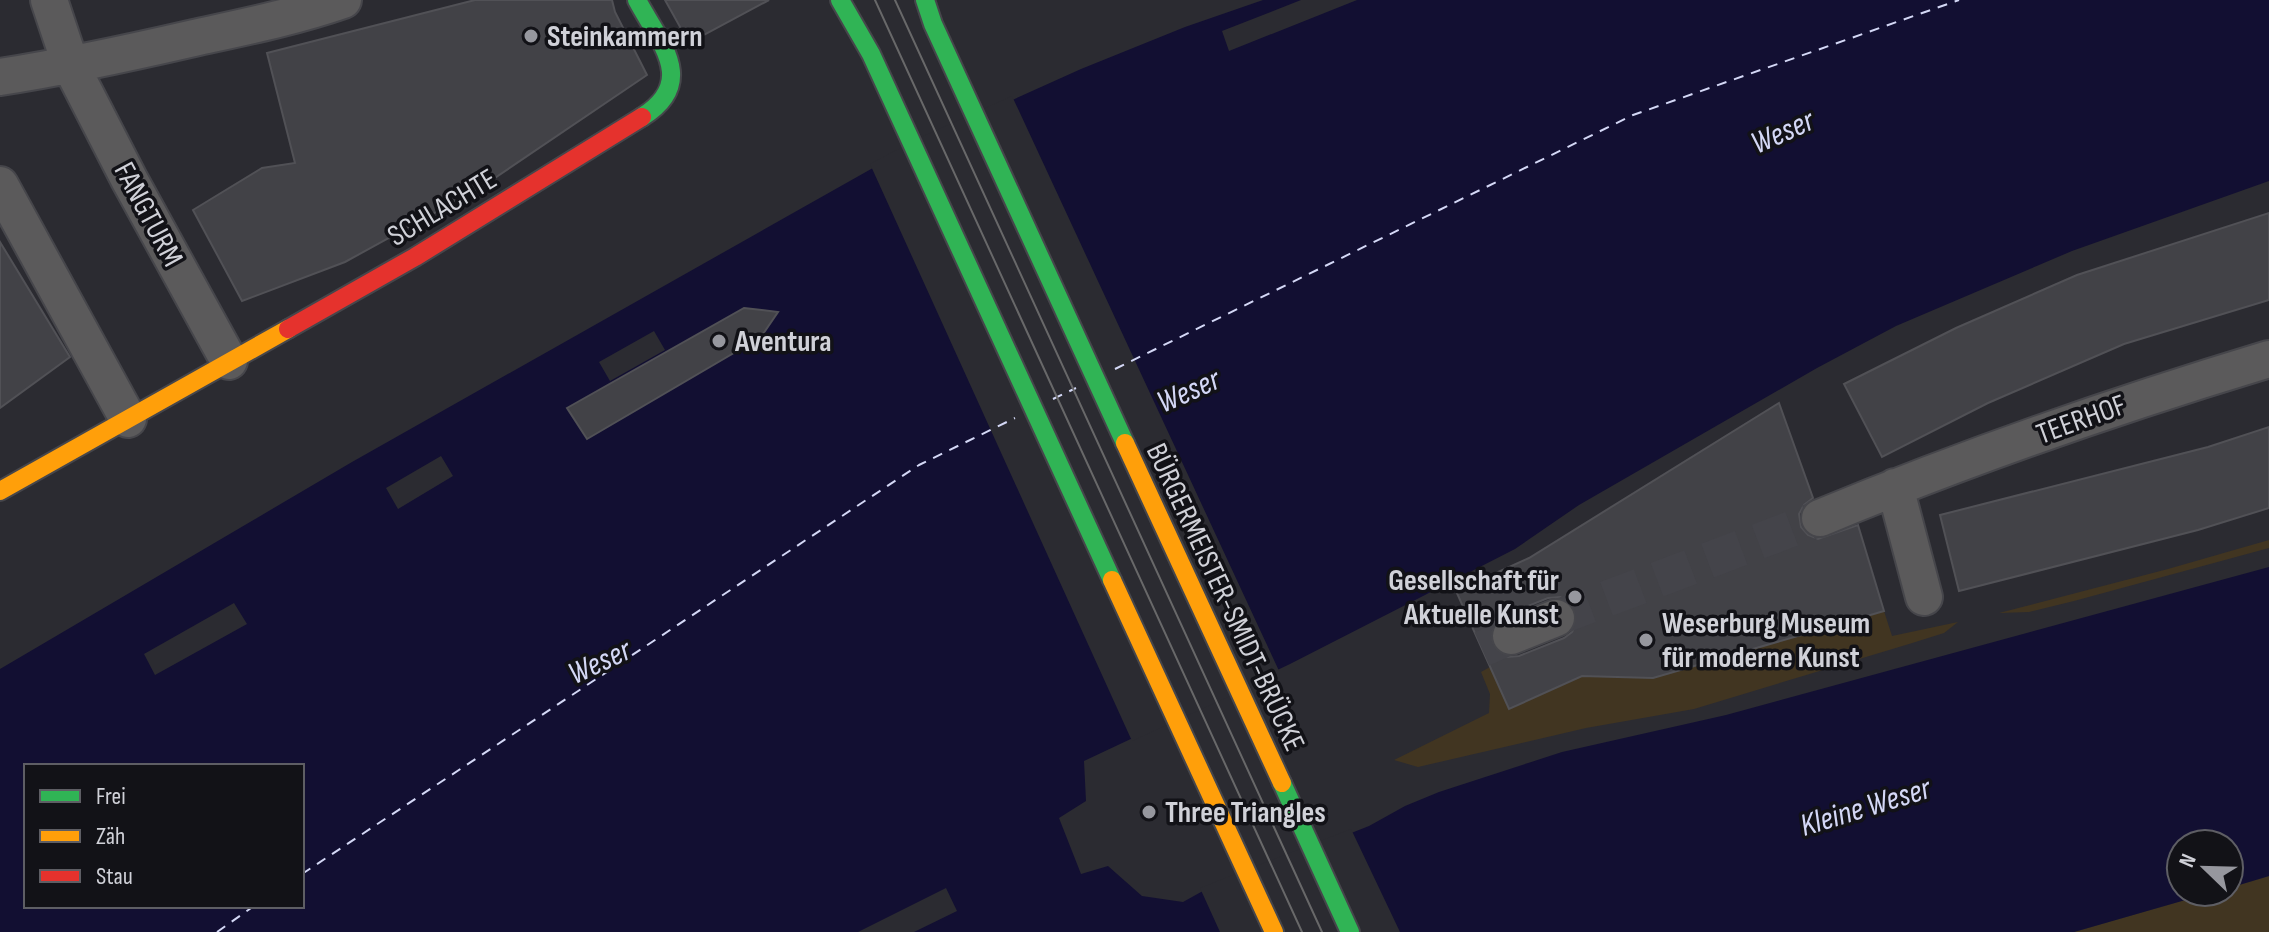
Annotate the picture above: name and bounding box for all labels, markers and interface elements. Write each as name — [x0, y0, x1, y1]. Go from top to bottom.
place label: Steinkammern — [547, 19, 703, 55]
marker: Steinkammern — [522, 27, 540, 45]
water label: Weser — [1745, 101, 1821, 163]
street label: FANGTURM — [106, 156, 190, 273]
street label: SCHLACHTE — [381, 161, 504, 254]
place label: Aventura — [734, 324, 831, 360]
marker: Aventura — [710, 332, 728, 350]
water label: Weser — [1151, 360, 1227, 422]
street label: TEERHOF — [2032, 387, 2131, 453]
street label: BÜRGERMEISTER-SMIDT-BRÜCKE — [1138, 438, 1312, 757]
place label: Gesellschaft für Aktuelle Kunst — [1388, 563, 1559, 633]
marker: Gesellschaft für Aktuelle Kunst — [1566, 588, 1584, 606]
place label: Weserburg Museum für moderne Kunst — [1662, 606, 1870, 676]
water label: Weser — [562, 631, 638, 694]
marker: Weserburg Museum für moderne Kunst — [1637, 631, 1655, 649]
legend — [24, 764, 304, 908]
water label: Kleine Weser — [1796, 769, 1936, 846]
text: Frei — [96, 782, 126, 811]
place label: Three Triangles — [1165, 795, 1326, 831]
marker: Three Triangles — [1140, 803, 1158, 821]
text: Zäh — [96, 822, 125, 851]
north arrow — [2165, 828, 2245, 908]
text: N — [2173, 850, 2203, 871]
text: Stau — [96, 862, 133, 891]

